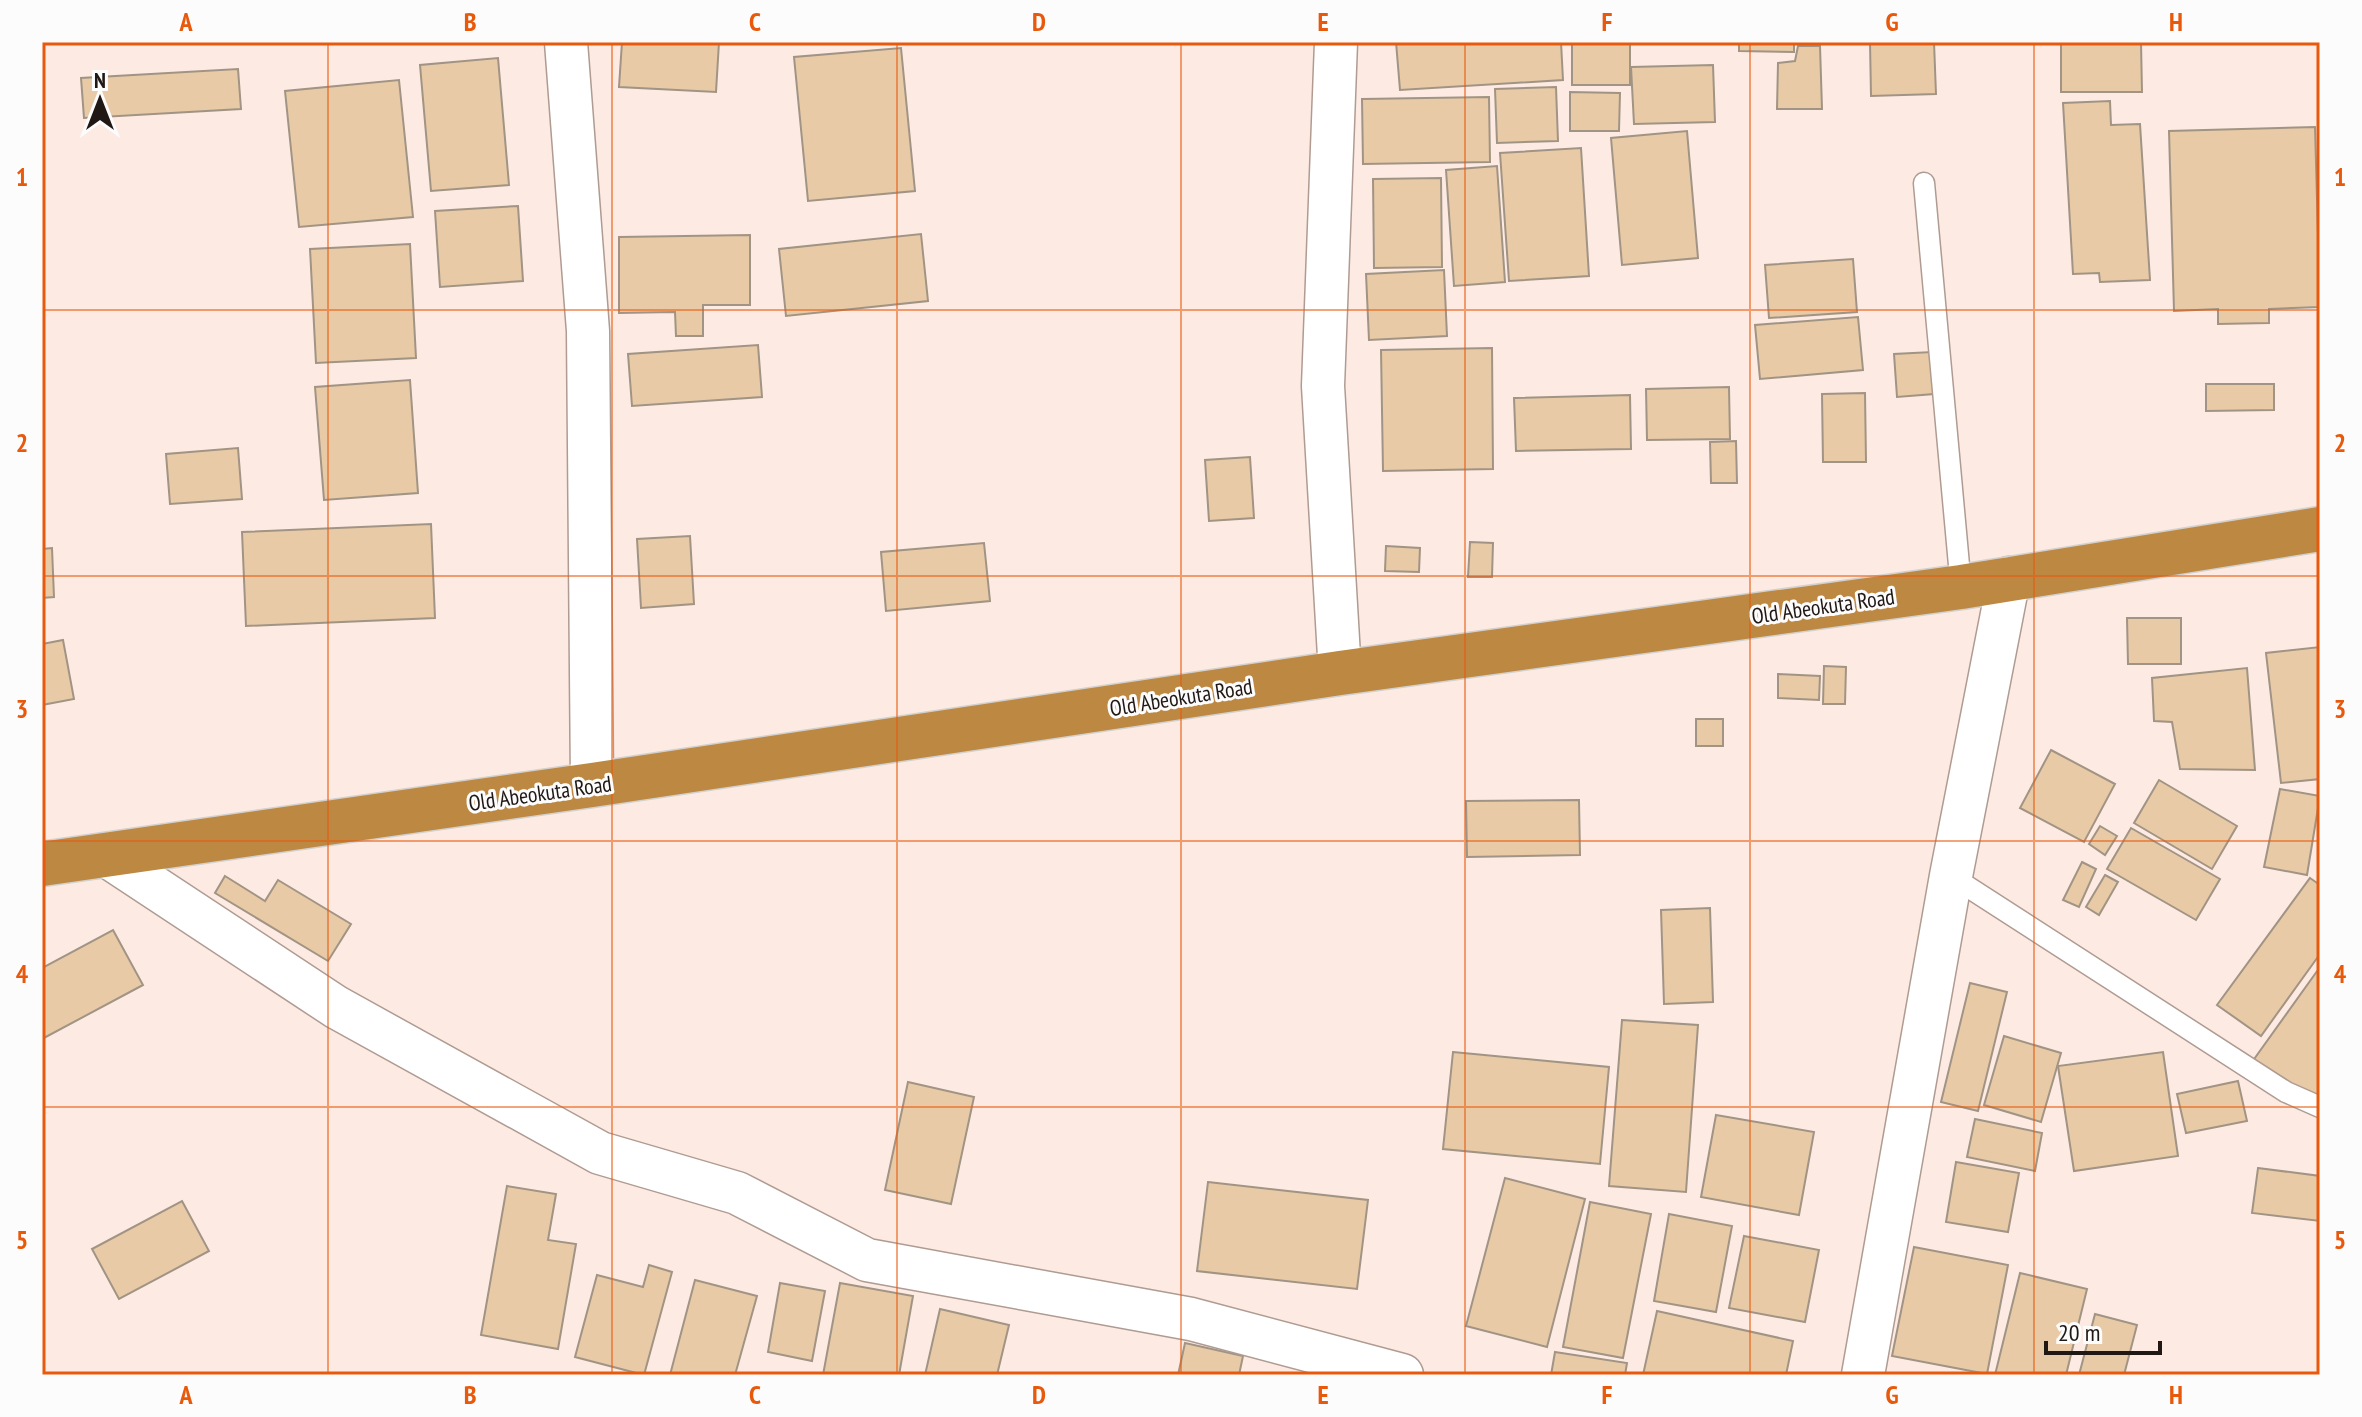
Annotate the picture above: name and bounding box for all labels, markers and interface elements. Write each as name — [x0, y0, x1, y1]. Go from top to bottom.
text: A — [178, 5, 193, 38]
text: B — [464, 5, 477, 38]
text: C — [749, 5, 761, 38]
text: D — [1032, 5, 1046, 38]
text: E — [1317, 5, 1329, 38]
text: F — [1602, 5, 1613, 38]
text: G — [1885, 5, 1899, 38]
text: H — [2169, 5, 2183, 38]
north arrow — [60, 60, 140, 140]
text: N — [94, 66, 106, 94]
text: 1 — [16, 160, 28, 193]
text: 1 — [2334, 160, 2346, 193]
text: 2 — [16, 426, 28, 459]
text: 2 — [2334, 426, 2346, 459]
street label: Old Abeokuta Road — [1750, 582, 1896, 630]
street label: Old Abeokuta Road — [1108, 672, 1254, 722]
text: 3 — [16, 692, 28, 725]
text: 3 — [2334, 692, 2346, 725]
street label: Old Abeokuta Road — [467, 769, 613, 817]
text: 4 — [16, 957, 29, 990]
text: 4 — [2334, 957, 2347, 990]
text: 5 — [16, 1223, 28, 1256]
text: 5 — [2334, 1223, 2346, 1256]
scale bar — [2046, 1305, 2160, 1355]
text: 20 m — [2058, 1317, 2100, 1348]
text: A — [178, 1378, 193, 1411]
text: B — [464, 1378, 477, 1411]
text: C — [749, 1378, 761, 1411]
text: D — [1032, 1378, 1046, 1411]
text: E — [1317, 1378, 1329, 1411]
text: F — [1602, 1378, 1613, 1411]
text: G — [1885, 1378, 1899, 1411]
text: H — [2169, 1378, 2183, 1411]

